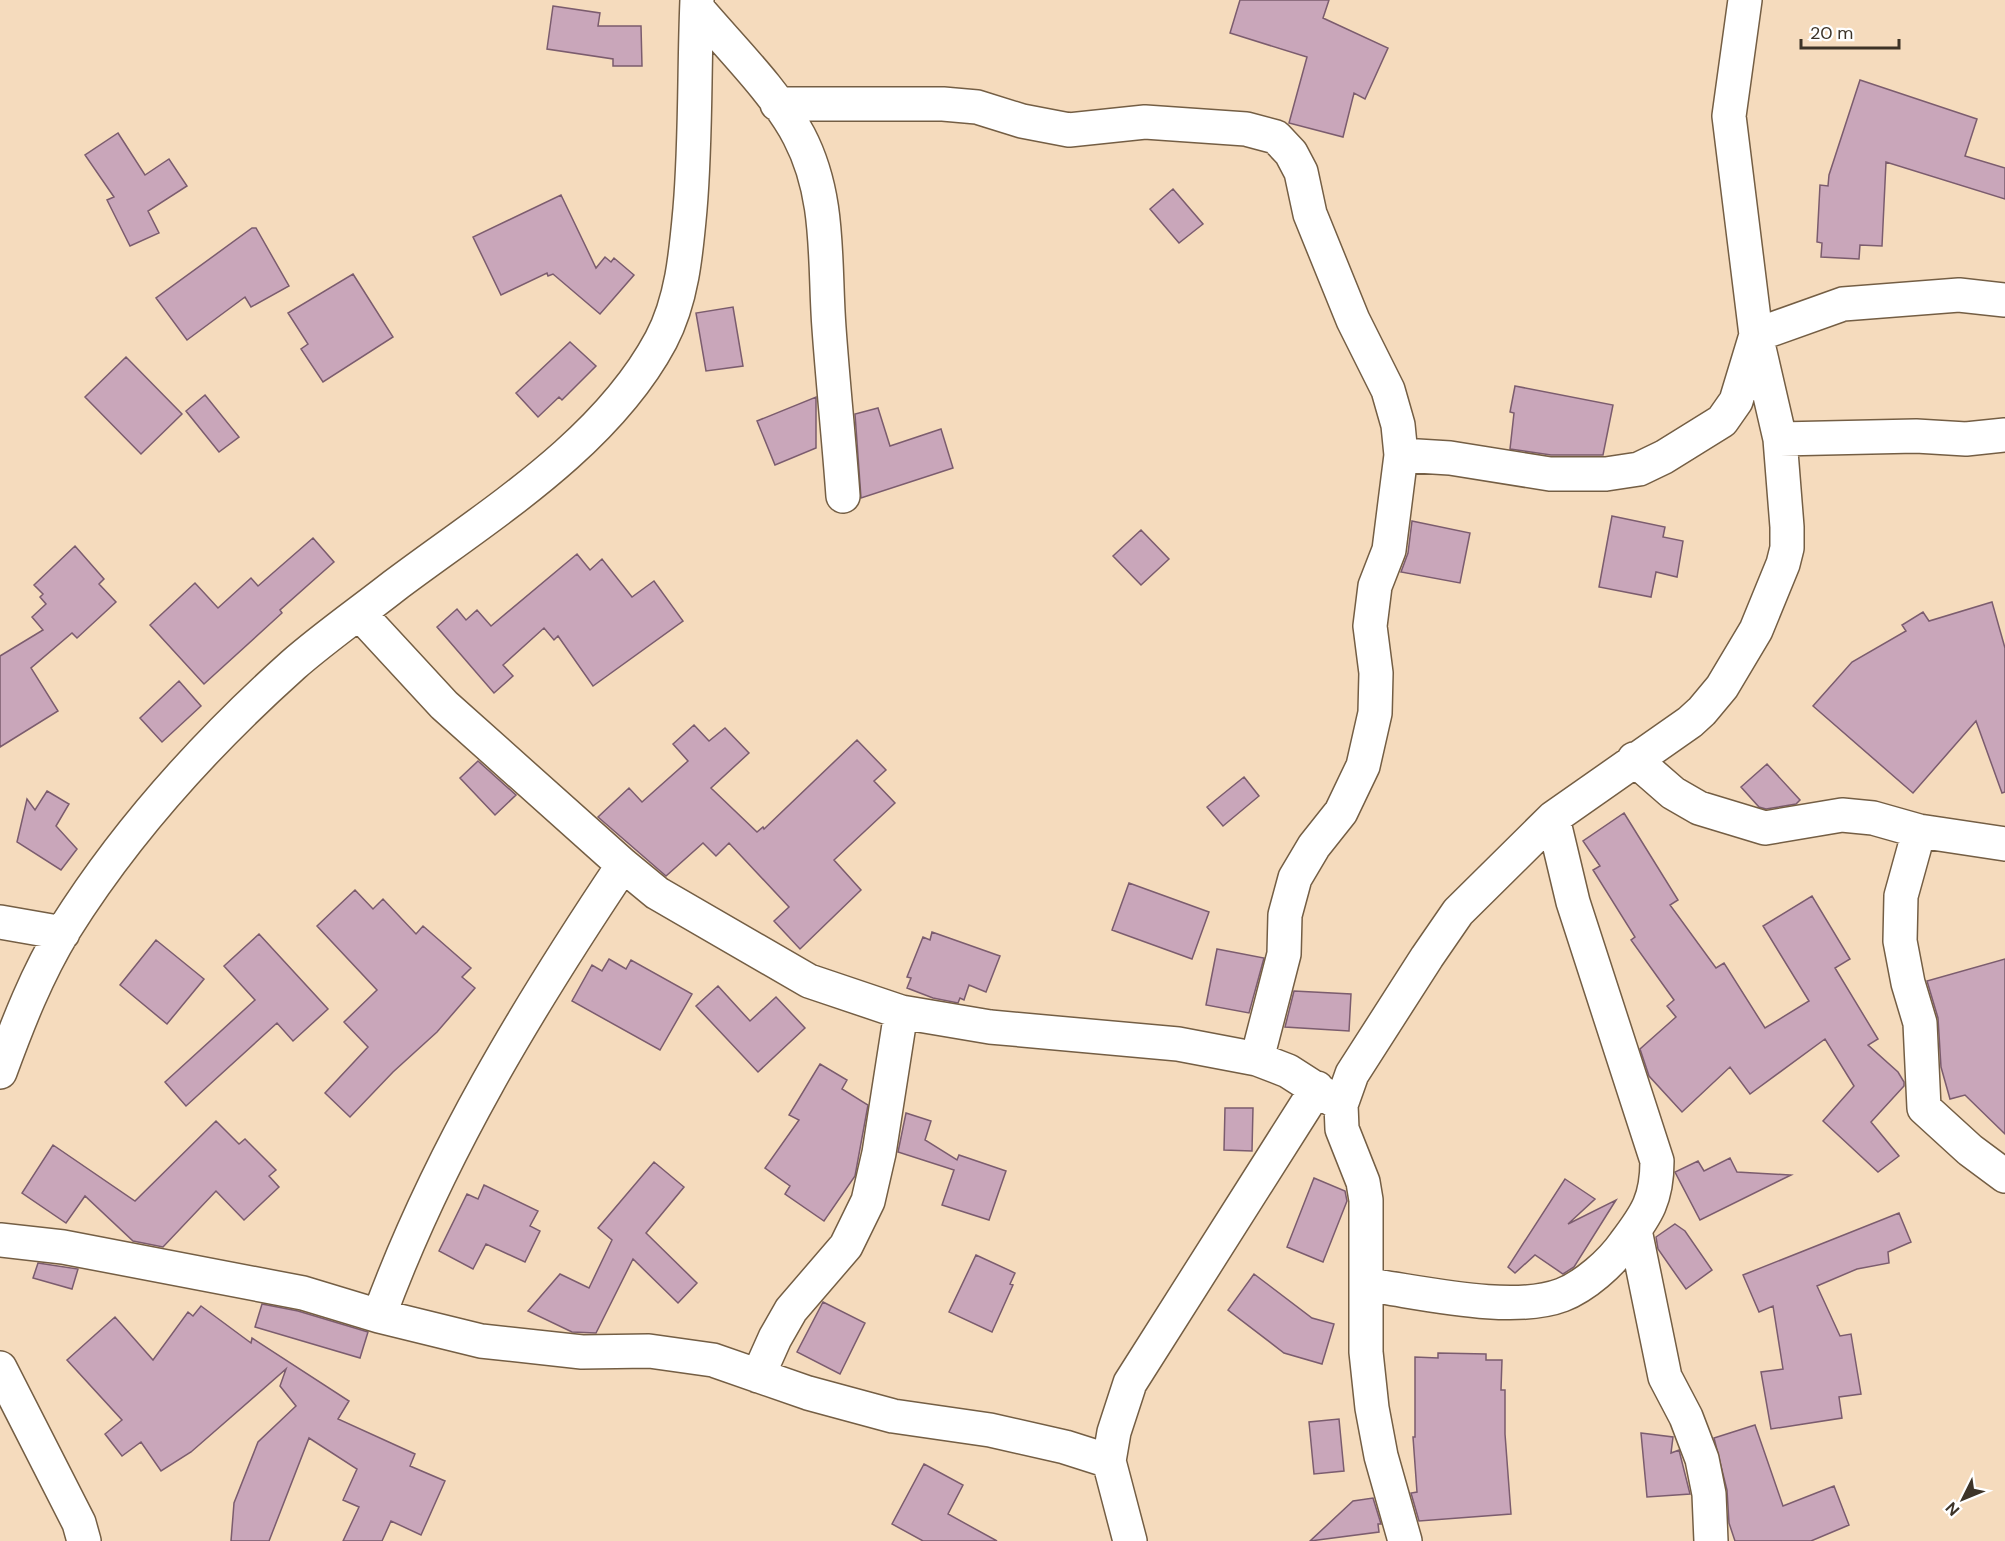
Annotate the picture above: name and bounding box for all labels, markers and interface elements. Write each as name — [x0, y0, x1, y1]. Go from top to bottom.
scale bar — [1801, 12, 1898, 50]
text: 20 m — [1810, 21, 1853, 45]
north arrow — [1933, 1469, 1993, 1529]
text: N — [1941, 1497, 1964, 1520]

